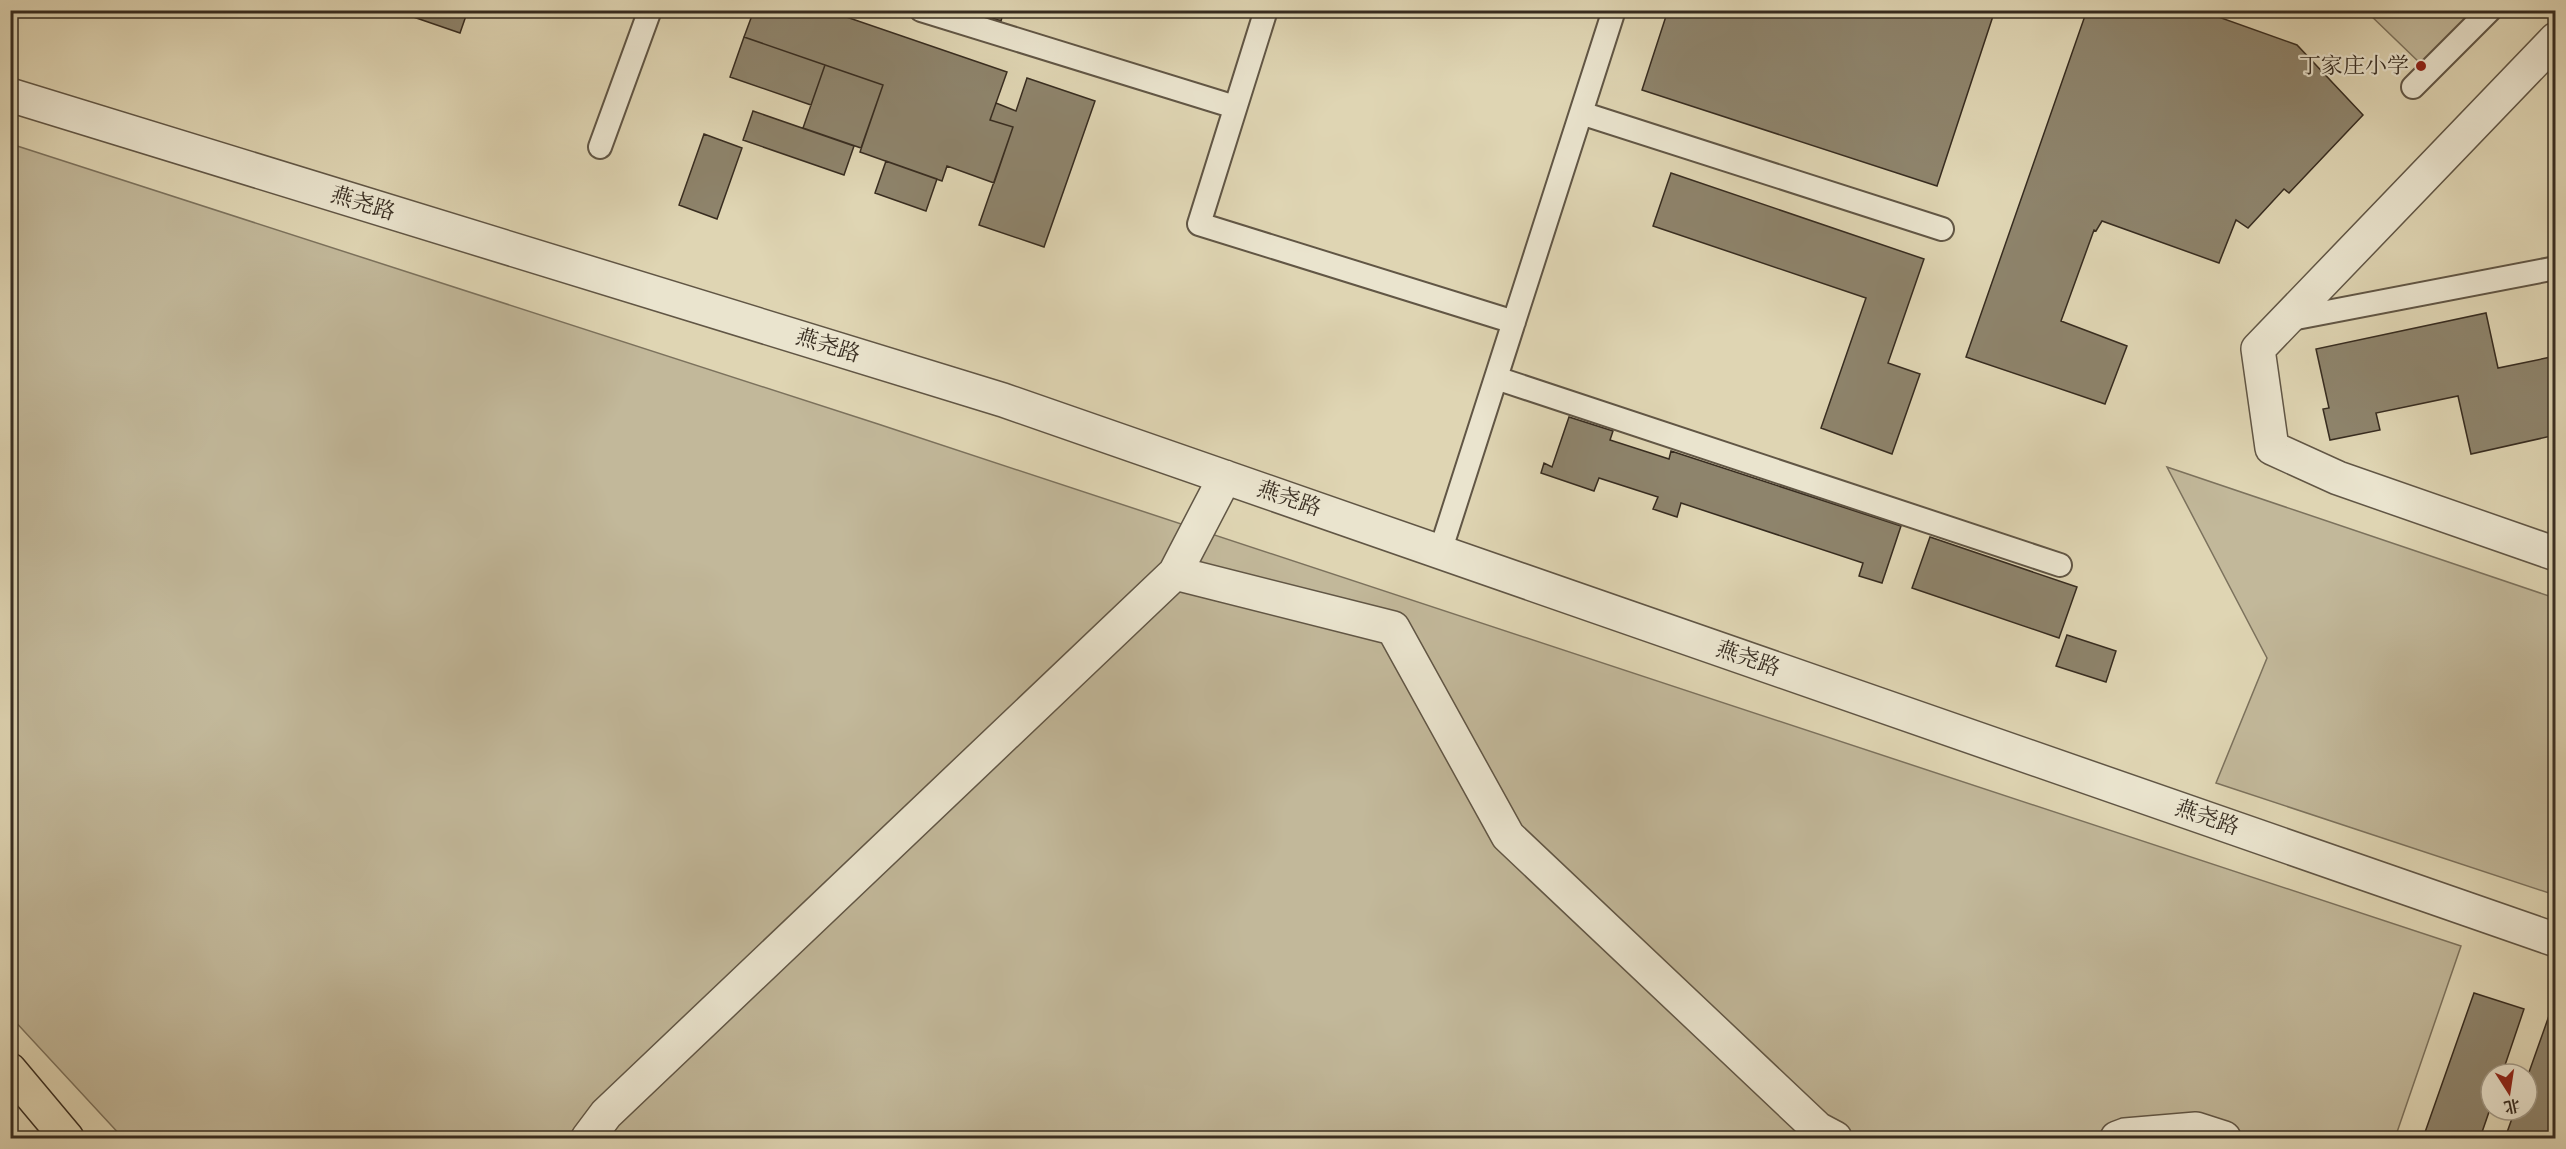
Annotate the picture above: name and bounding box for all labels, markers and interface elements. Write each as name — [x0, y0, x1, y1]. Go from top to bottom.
place label: 丁家庄小学 — [2299, 53, 2409, 80]
marker: 丁家庄小学 — [2414, 59, 2428, 73]
street label: 燕尧路 — [327, 181, 399, 227]
street label: 燕尧路 — [792, 323, 864, 369]
street label: 燕尧路 — [1253, 475, 1325, 523]
street label: 燕尧路 — [1712, 635, 1784, 683]
street label: 燕尧路 — [2171, 794, 2243, 842]
north arrow — [2479, 1062, 2539, 1122]
text: 北 — [2502, 1094, 2522, 1117]

